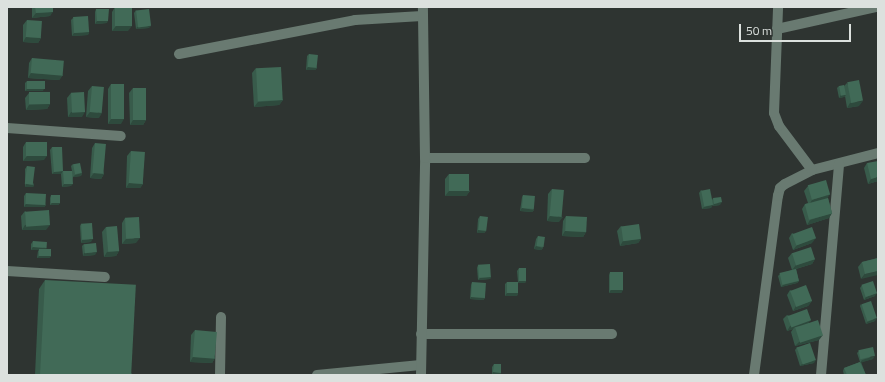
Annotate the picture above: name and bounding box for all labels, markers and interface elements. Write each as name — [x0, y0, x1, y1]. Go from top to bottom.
scale bar — [741, 16, 853, 42]
text: 50 m — [746, 21, 772, 40]

